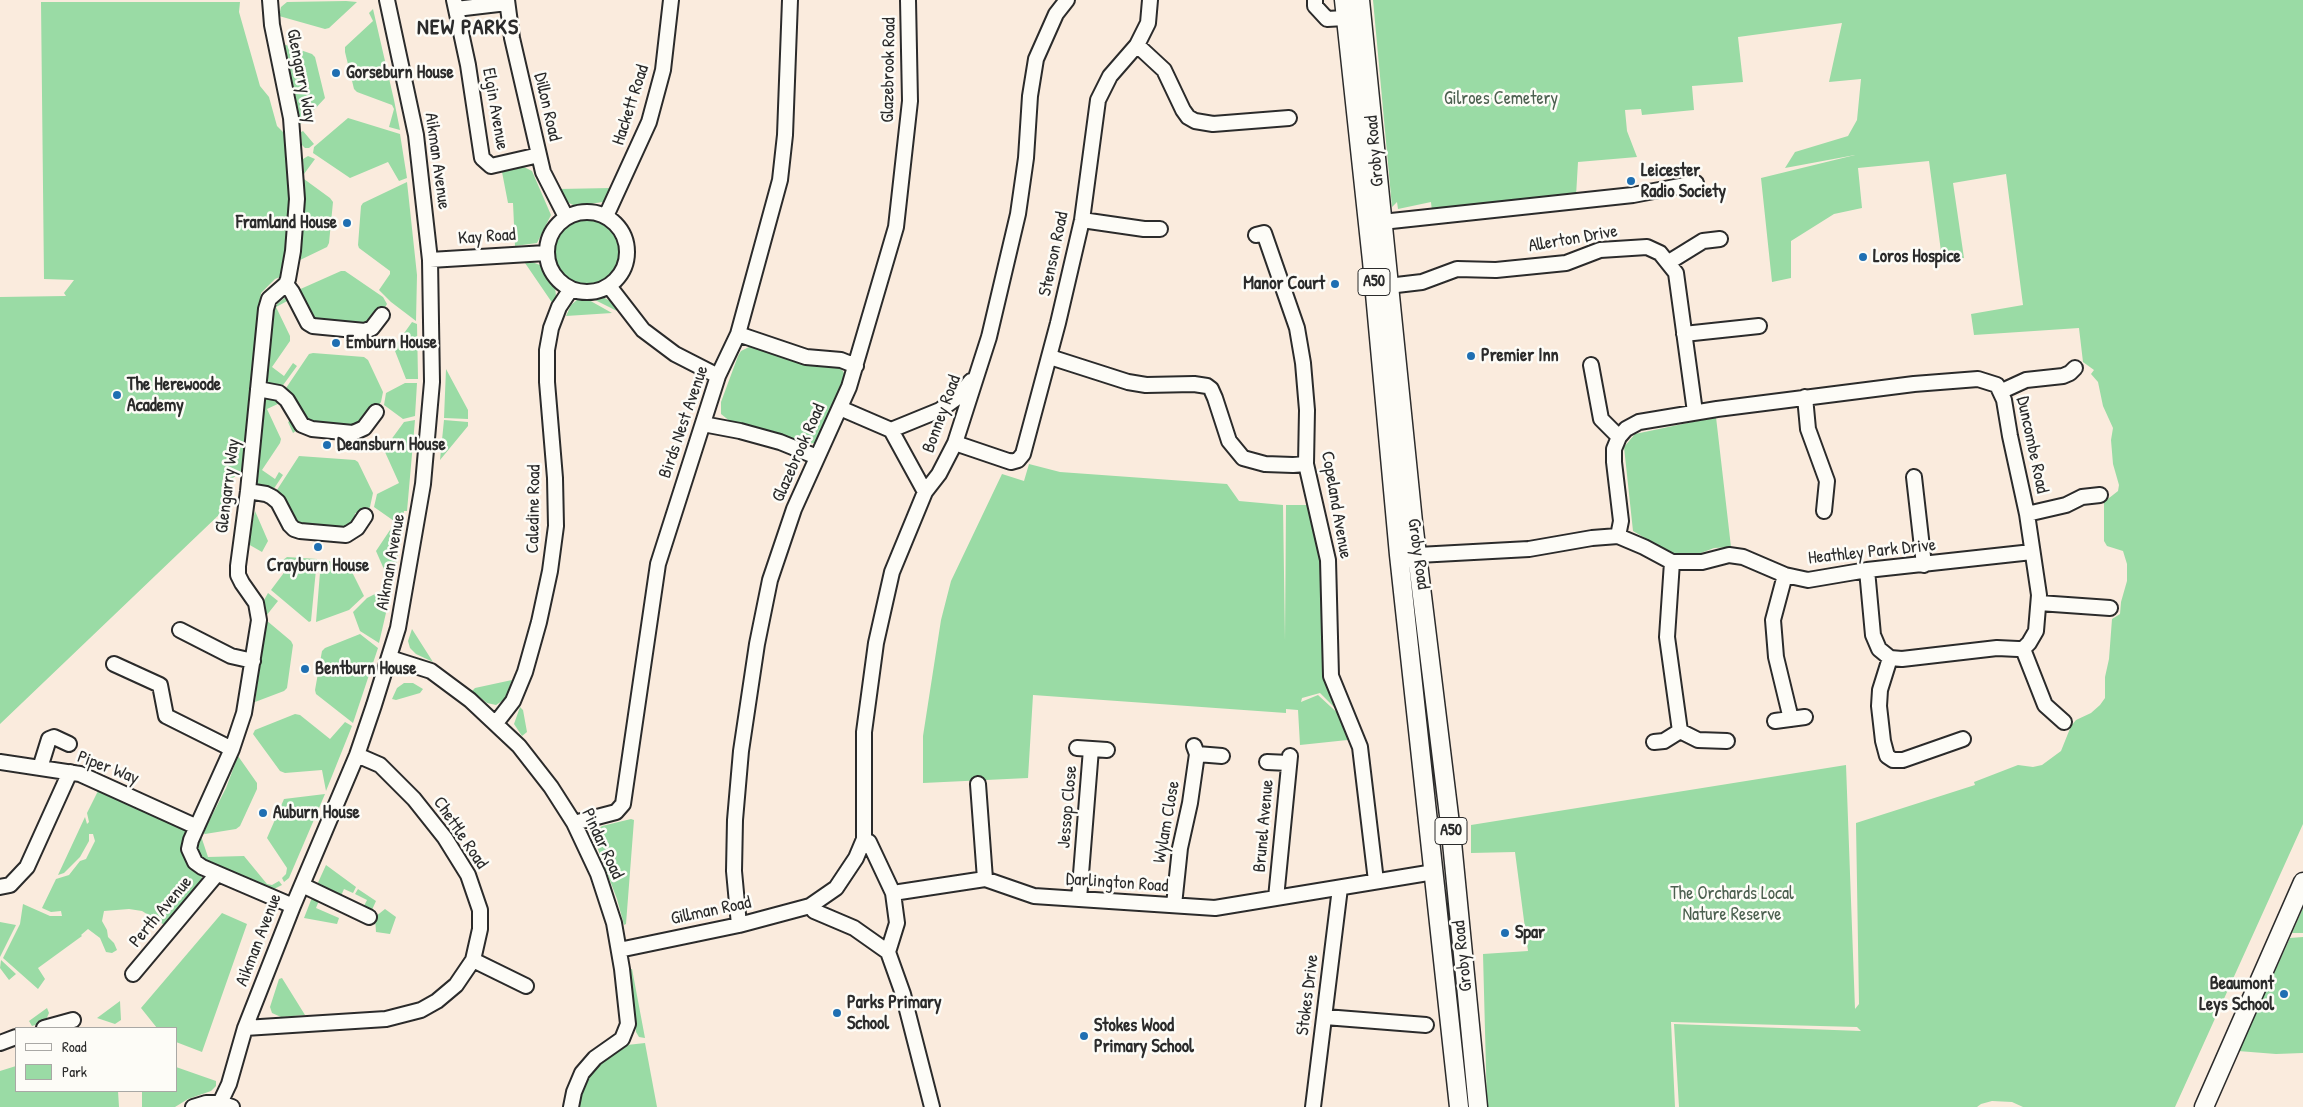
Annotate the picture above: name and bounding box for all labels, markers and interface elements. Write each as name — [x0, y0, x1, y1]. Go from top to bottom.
district label: NEW PARKS — [416, 15, 520, 41]
street label: Glazebrook Road — [877, 17, 901, 123]
street label: Glengarry Way — [281, 27, 321, 125]
place label: Gorseburn House — [346, 62, 454, 84]
street label: Hackett Road — [608, 62, 654, 148]
street label: Elgin Avenue — [477, 66, 513, 152]
marker: Gorseburn House — [330, 67, 342, 79]
street label: Dillon Road — [529, 71, 565, 143]
park label: Gilroes Cemetery — [1444, 88, 1558, 110]
street label: Aikman Avenue — [420, 111, 454, 211]
street label: Groby Road — [1361, 114, 1389, 188]
place label: Leicester Radio Society — [1641, 160, 1726, 202]
marker: Leicester Radio Society — [1625, 175, 1637, 187]
street label: Stenson Road — [1035, 210, 1073, 298]
place label: Framland House — [236, 212, 337, 234]
marker: Framland House — [341, 217, 353, 229]
street label: Allerton Drive — [1527, 221, 1619, 257]
street label: Kay Road — [457, 224, 517, 250]
place label: Loros Hospice — [1873, 246, 1961, 268]
marker: Loros Hospice — [1857, 251, 1869, 263]
road number: A50 — [1358, 268, 1390, 296]
place label: Manor Court — [1243, 273, 1325, 295]
marker: Manor Court — [1329, 278, 1341, 290]
place label: Emburn House — [346, 332, 437, 354]
marker: Emburn House — [330, 337, 342, 349]
place label: Premier Inn — [1481, 345, 1559, 367]
marker: Premier Inn — [1465, 350, 1477, 362]
street label: Birds Nest Avenue — [655, 363, 713, 481]
street label: Bonney Road — [918, 372, 966, 456]
place label: The Herewoode Academy — [127, 374, 221, 416]
marker: The Herewoode Academy — [111, 389, 123, 401]
street label: Duncombe Road — [2011, 395, 2053, 495]
street label: Glazebrook Road — [768, 401, 830, 505]
place label: Deansburn House — [337, 434, 446, 456]
street label: Glengarry Way — [211, 437, 245, 535]
marker: Deansburn House — [321, 439, 333, 451]
street label: Copeland Avenue — [1316, 450, 1356, 560]
street label: Caledine Road — [522, 464, 546, 554]
street label: Aikman Avenue — [372, 512, 410, 612]
street label: Groby Road — [1402, 517, 1434, 591]
street label: Heathley Park Drive — [1807, 535, 1937, 569]
marker: Crayburn House — [312, 541, 324, 553]
place label: Crayburn House — [267, 555, 369, 577]
place label: Bentburn House — [315, 658, 416, 680]
marker: Bentburn House — [299, 663, 311, 675]
street label: Piper Way — [74, 746, 142, 790]
street label: Jessop Close — [1054, 765, 1082, 849]
street label: Wylam Close — [1149, 779, 1185, 865]
street label: Brunel Avenue — [1249, 779, 1279, 873]
street label: Chettle Road — [428, 793, 492, 873]
place label: Auburn House — [273, 802, 360, 824]
street label: Pindar Road — [576, 805, 628, 883]
marker: Auburn House — [257, 807, 269, 819]
road number: A50 — [1435, 818, 1467, 844]
street label: Darlington Road — [1065, 869, 1169, 897]
street label: Perth Avenue — [125, 872, 197, 952]
park label: The Orchards Local Nature Reserve — [1670, 883, 1794, 926]
street label: Aikman Avenue — [231, 891, 287, 989]
street label: Gillman Road — [669, 892, 753, 930]
street label: Groby Road — [1449, 919, 1477, 993]
place label: Spar — [1515, 922, 1545, 944]
marker: Spar — [1499, 927, 1511, 939]
street label: Stokes Drive — [1292, 953, 1324, 1037]
place label: Beaumont Leys School — [2199, 973, 2274, 1016]
marker: Beaumont Leys School — [2278, 988, 2290, 1000]
place label: Parks Primary School — [847, 992, 942, 1034]
marker: Parks Primary School — [831, 1007, 843, 1019]
place label: Stokes Wood Primary School — [1094, 1015, 1194, 1058]
legend — [15, 1027, 178, 1092]
marker: Stokes Wood Primary School — [1078, 1030, 1090, 1042]
text: Road — [62, 1036, 87, 1057]
text: Park — [62, 1061, 87, 1082]

